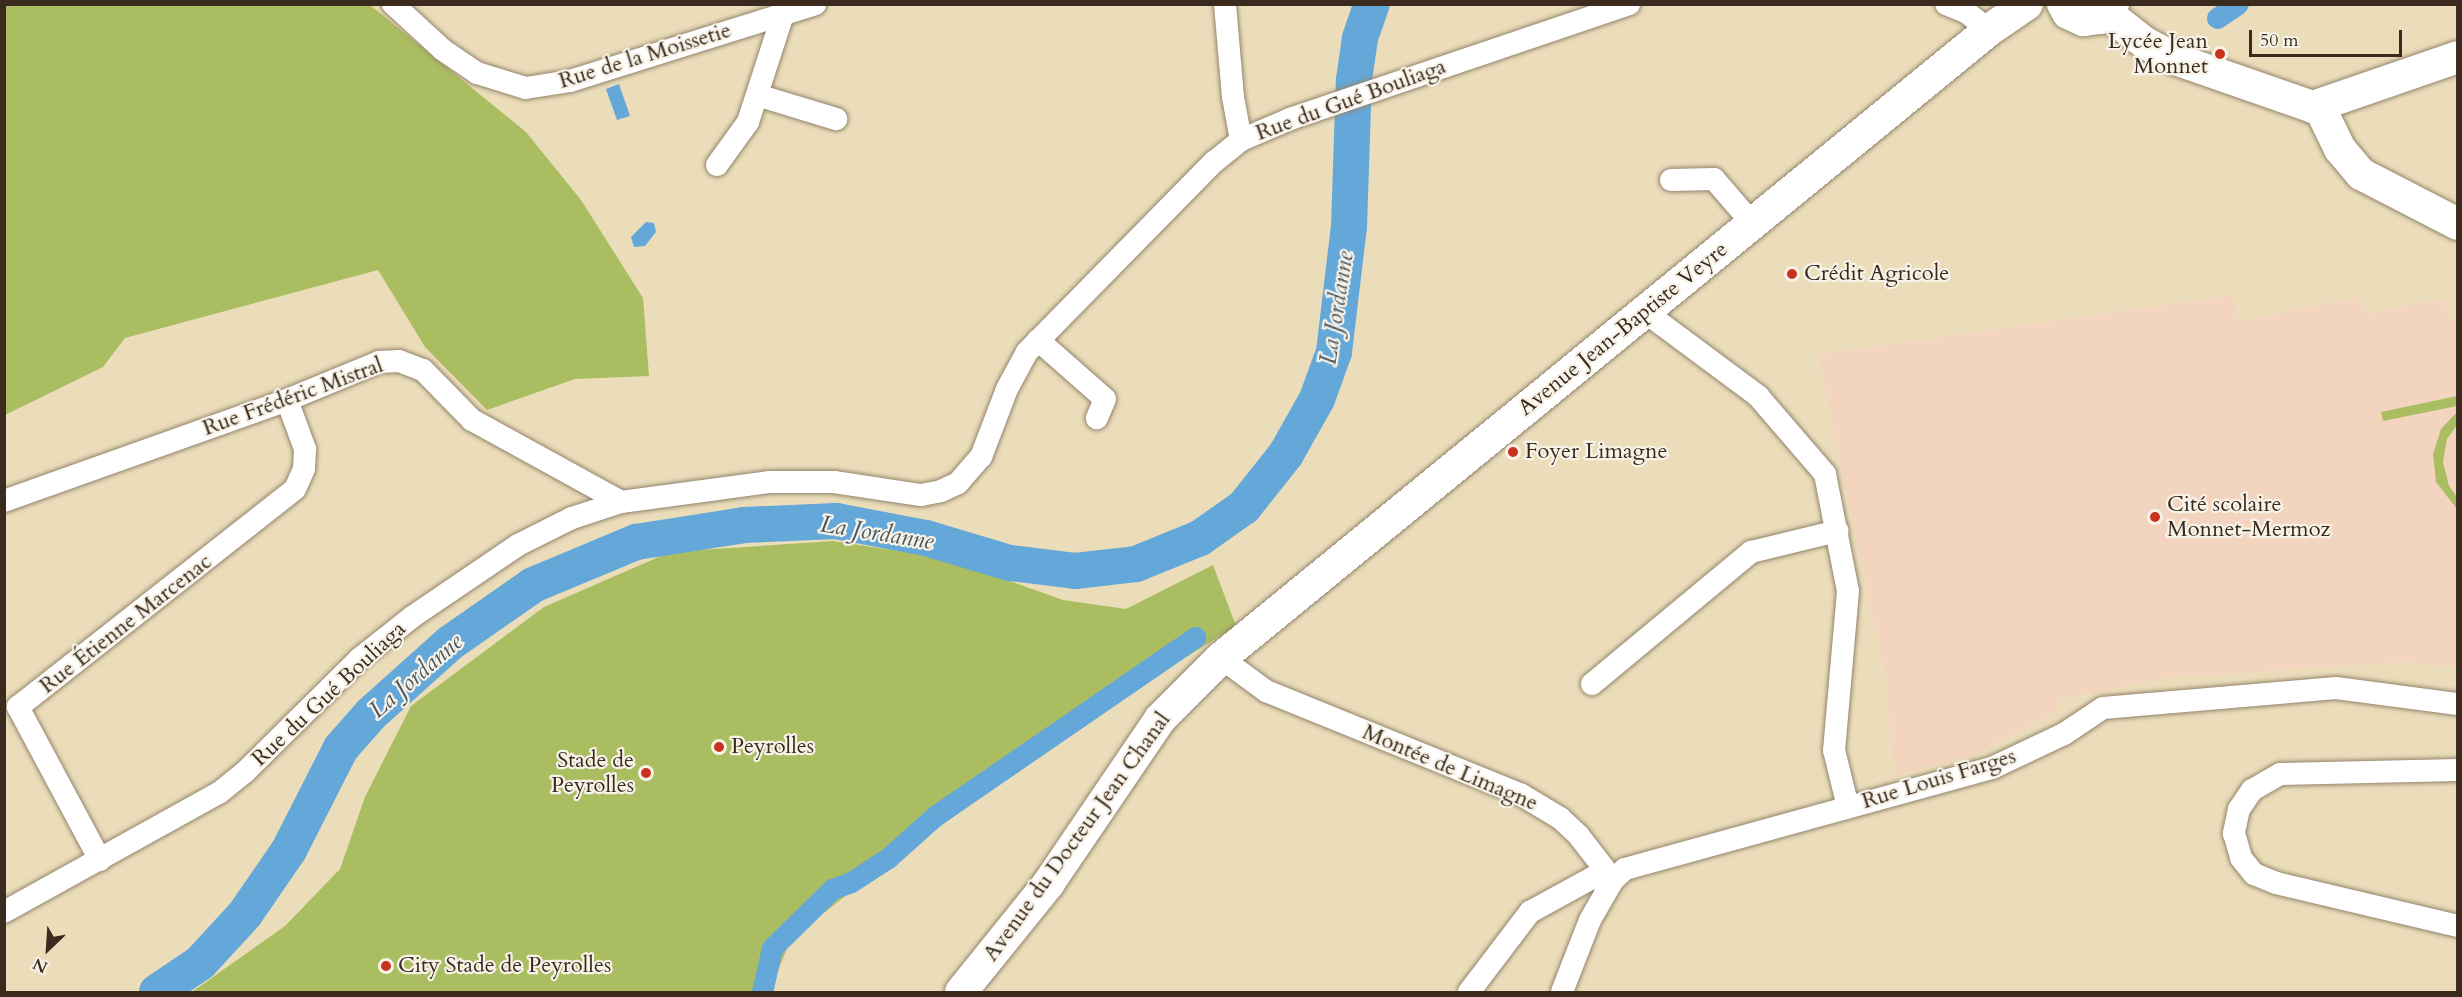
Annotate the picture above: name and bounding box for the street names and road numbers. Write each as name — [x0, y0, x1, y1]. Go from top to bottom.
street label: Rue de la Moissetie — [556, 17, 734, 95]
street label: Rue du Gué Bouliaga — [1252, 53, 1450, 147]
street label: Avenue Jean-Baptiste Veyre — [1513, 236, 1733, 422]
street label: Rue Frédéric Mistral — [199, 352, 387, 442]
street label: Rue Étienne Marcenac — [35, 549, 217, 699]
street label: Rue du Gué Bouliaga — [247, 616, 411, 772]
street label: Avenue du Docteur Jean Chanal — [978, 707, 1176, 967]
street label: Montée de Limagne — [1358, 719, 1542, 817]
street label: Rue Louis Farges — [1859, 743, 2019, 815]

